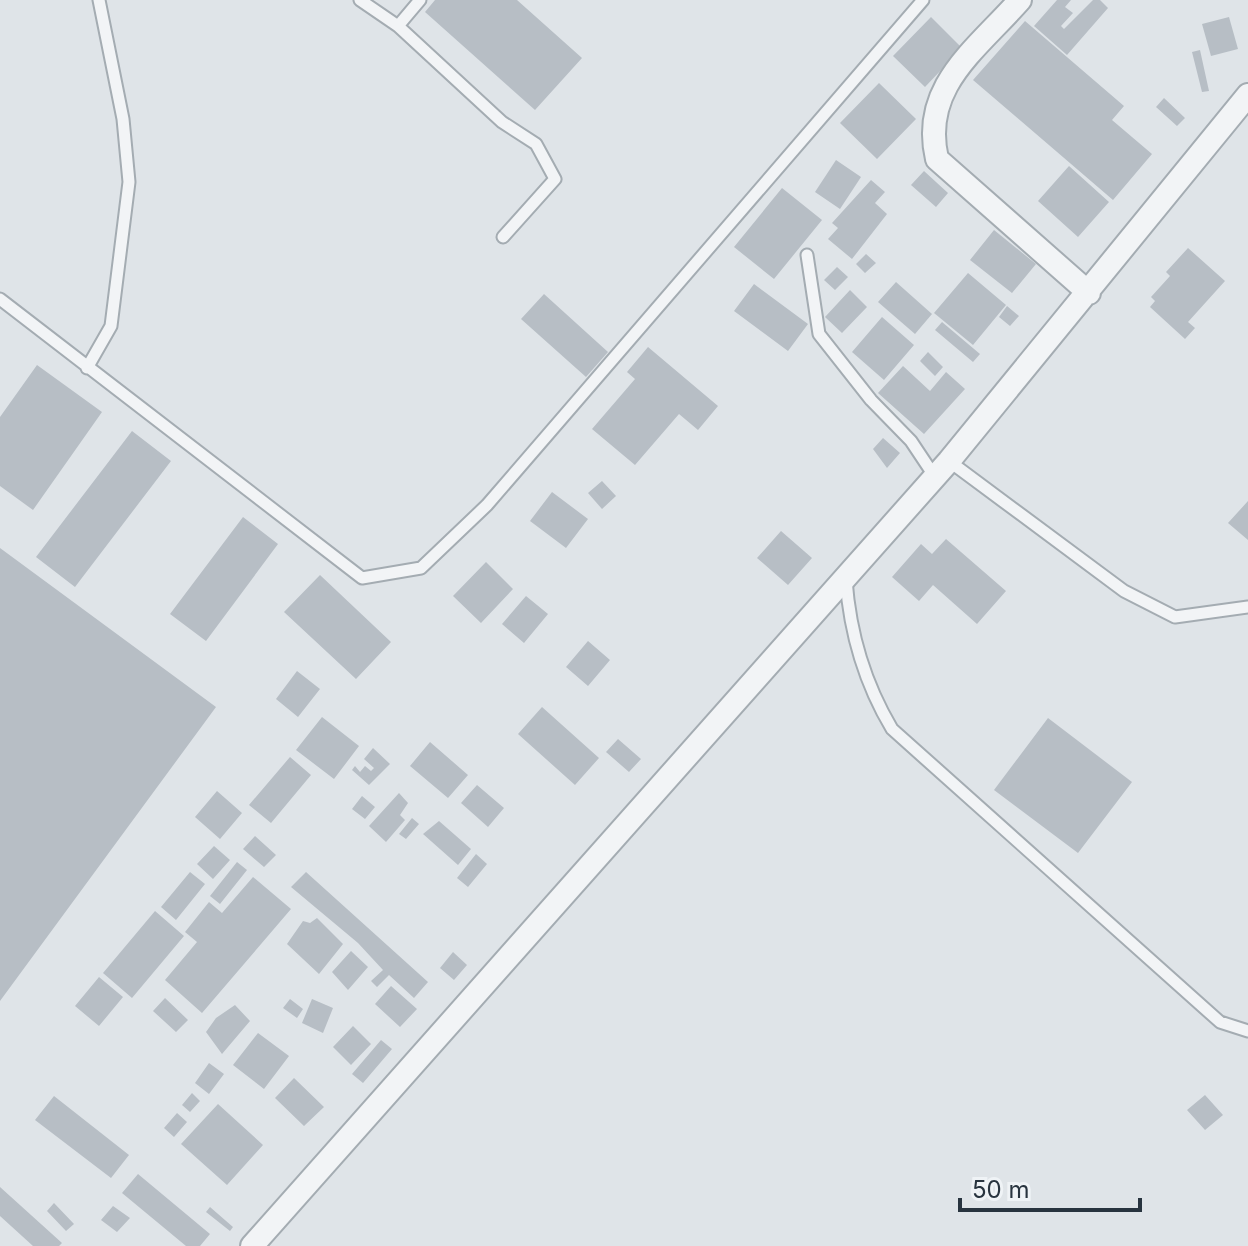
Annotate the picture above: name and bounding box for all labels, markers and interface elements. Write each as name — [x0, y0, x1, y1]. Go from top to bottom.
scale bar — [960, 1162, 1140, 1212]
text: 50 m — [972, 1175, 1030, 1204]

